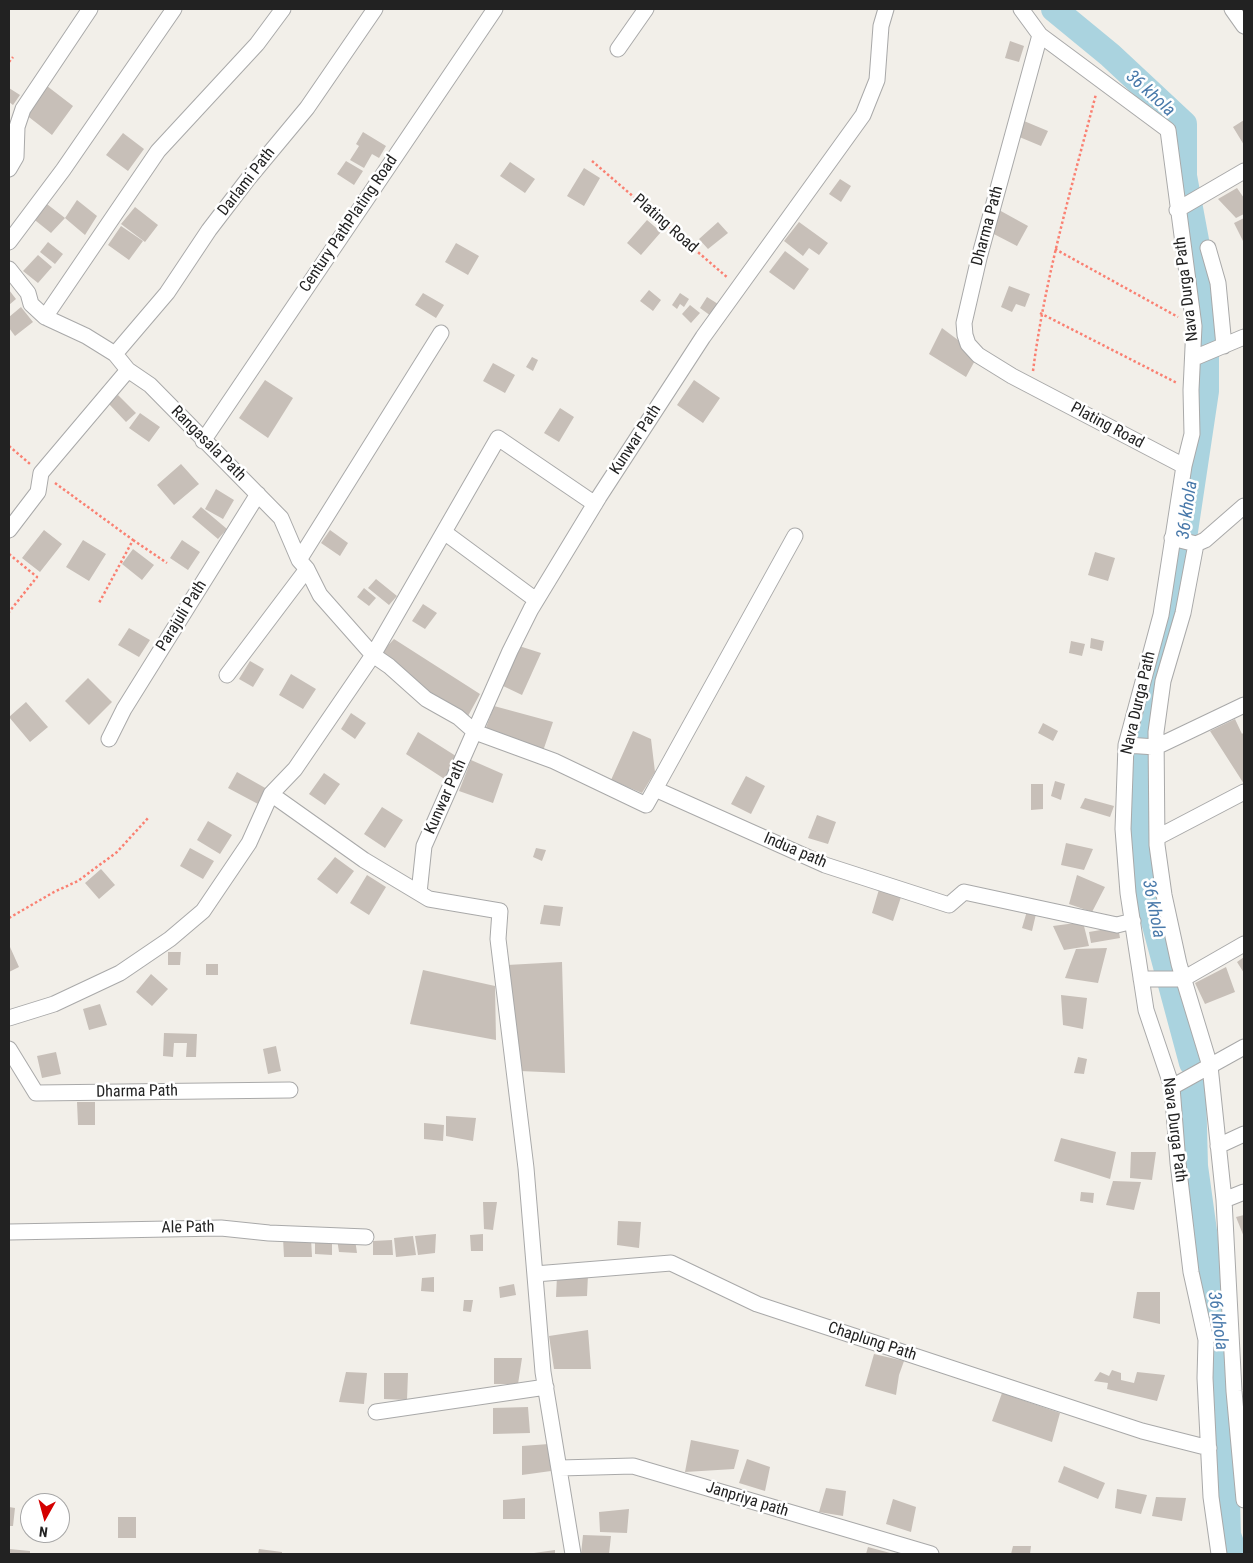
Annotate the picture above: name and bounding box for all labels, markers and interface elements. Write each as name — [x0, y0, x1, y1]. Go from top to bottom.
water label: 36 khola — [1121, 66, 1179, 122]
street label: Darlami Path — [214, 144, 280, 220]
street label: Century PathPlating Road — [296, 152, 402, 296]
street label: Dharma Path — [968, 184, 1008, 268]
street label: Plating Road — [628, 190, 702, 258]
street label: Nava Durga Path — [1171, 236, 1203, 342]
street label: Plating Road — [1067, 399, 1147, 453]
street label: Kunwar Path — [606, 401, 666, 479]
street label: Rangasala Path — [166, 402, 250, 486]
water label: 36 khola — [1173, 479, 1203, 541]
street label: Parajuli Path — [153, 577, 211, 655]
street label: Nava Durga Path — [1118, 650, 1160, 756]
street label: Kunwar Path — [421, 757, 471, 837]
street label: Indua path — [761, 829, 829, 873]
water label: 36 khola — [1137, 878, 1169, 940]
street label: Nava Durga Path — [1158, 1077, 1190, 1183]
street label: Dharma Path — [96, 1082, 178, 1102]
street label: Ale Path — [161, 1218, 215, 1238]
water label: 36 khola — [1202, 1290, 1232, 1352]
street label: Chaplung Path — [825, 1319, 919, 1365]
street label: Janpriya path — [703, 1478, 791, 1522]
north arrow — [20, 1493, 70, 1543]
text: N — [38, 1523, 49, 1540]

